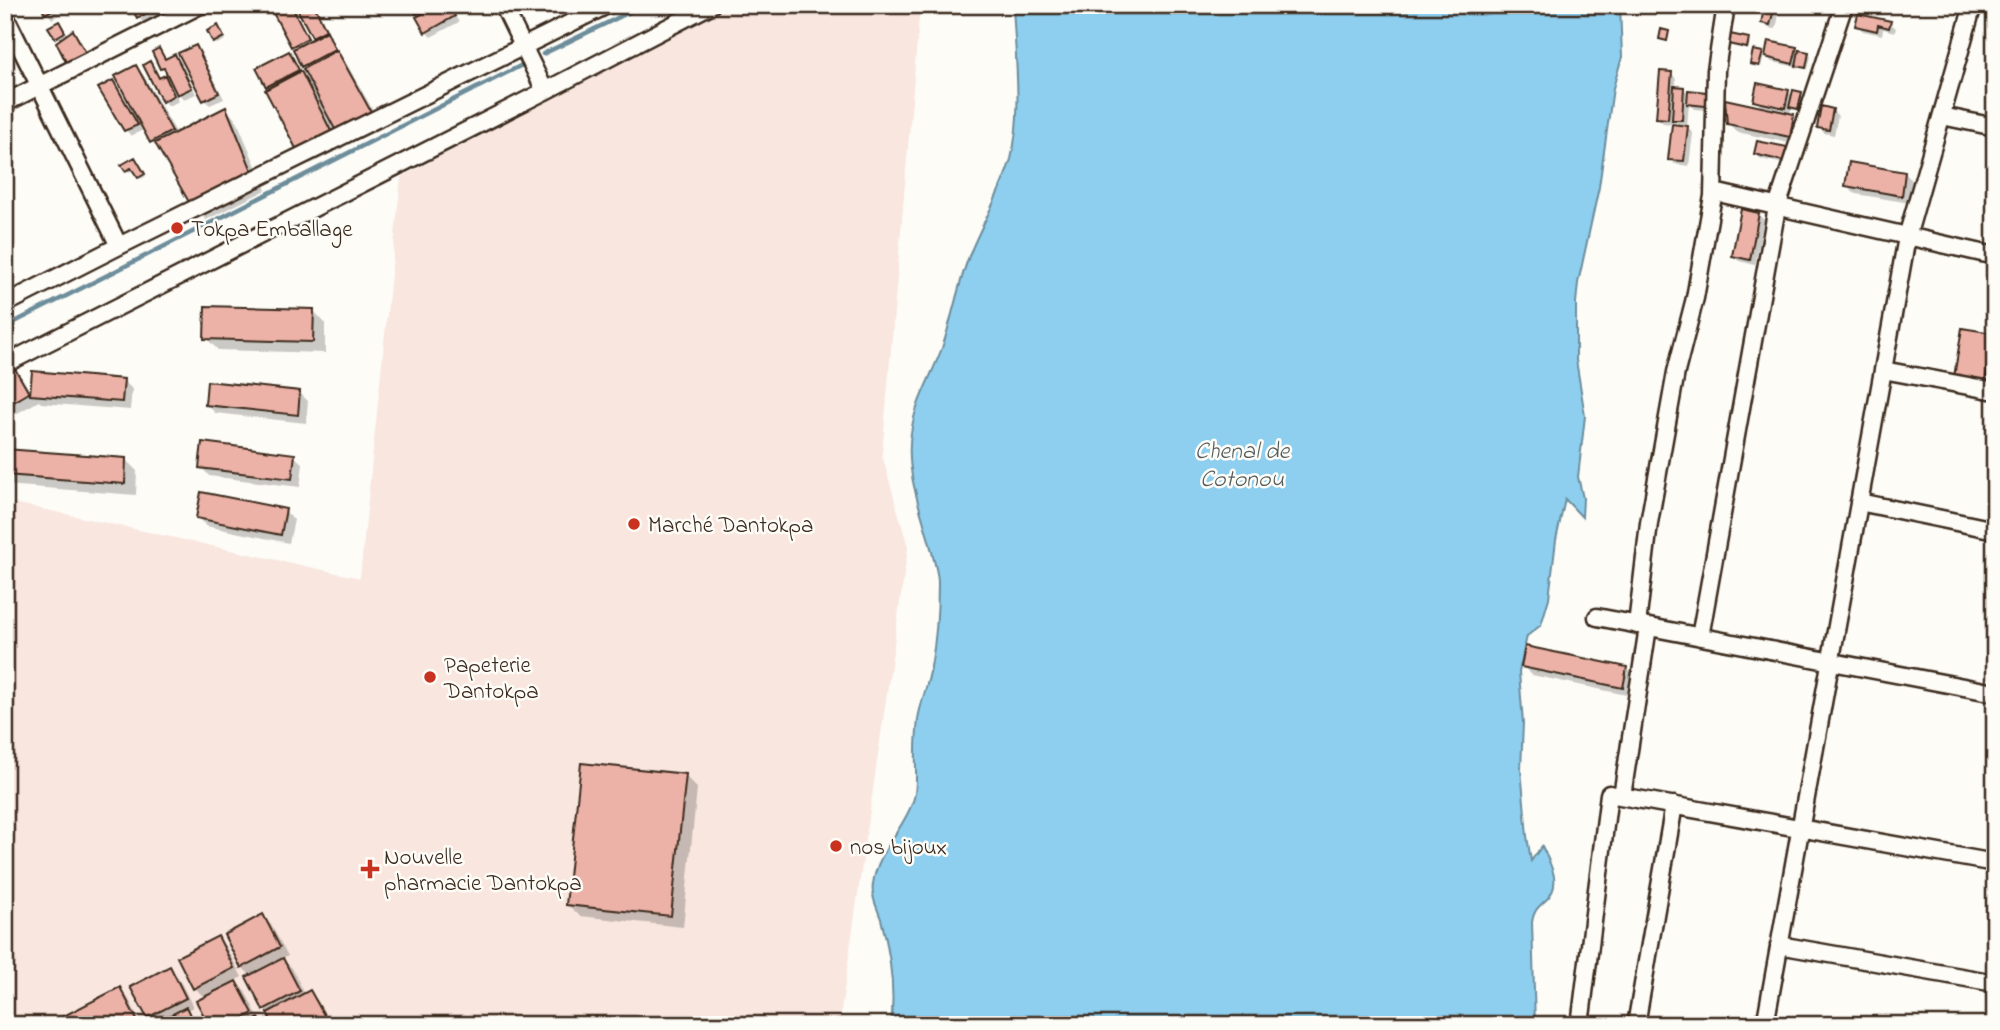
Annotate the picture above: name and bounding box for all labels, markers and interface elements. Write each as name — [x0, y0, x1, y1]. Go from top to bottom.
place label: Tokpa Emballage — [191, 214, 353, 248]
marker: Tokpa Emballage — [169, 220, 185, 236]
water label: Chenal de Cotonou — [1195, 435, 1290, 498]
place label: Marché Dantokpa — [648, 510, 813, 543]
marker: Marché Dantokpa — [626, 516, 642, 532]
place label: Papeterie Dantokpa — [443, 650, 539, 709]
marker: Papeterie Dantokpa — [422, 669, 438, 685]
place label: nos bijoux — [850, 832, 947, 865]
marker: nos bijoux — [828, 838, 844, 854]
place label: Nouvelle pharmacie Dantokpa — [384, 842, 582, 901]
marker: Nouvelle pharmacie Dantokpa — [362, 861, 378, 877]

